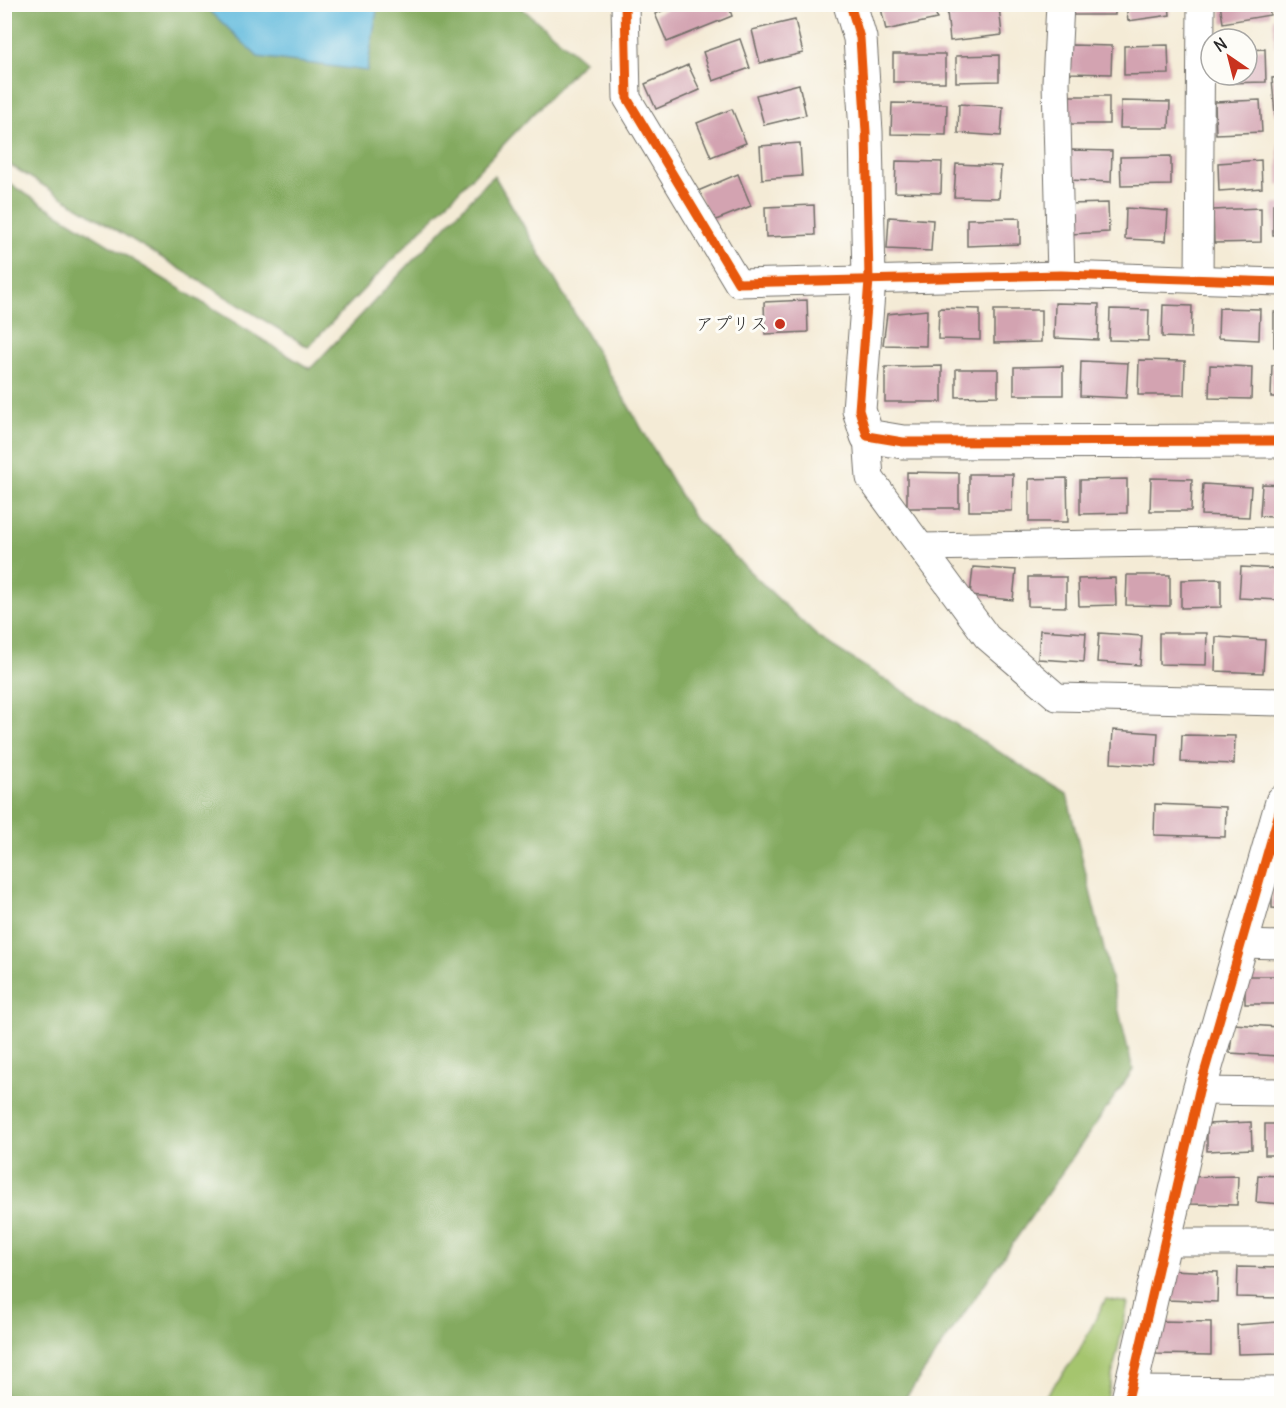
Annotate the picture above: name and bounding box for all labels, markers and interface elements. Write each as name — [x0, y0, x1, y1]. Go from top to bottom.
north arrow — [1199, 27, 1259, 87]
text: N — [1210, 33, 1231, 56]
place label: アプリス — [696, 312, 768, 335]
marker: アプリス — [773, 317, 787, 331]

